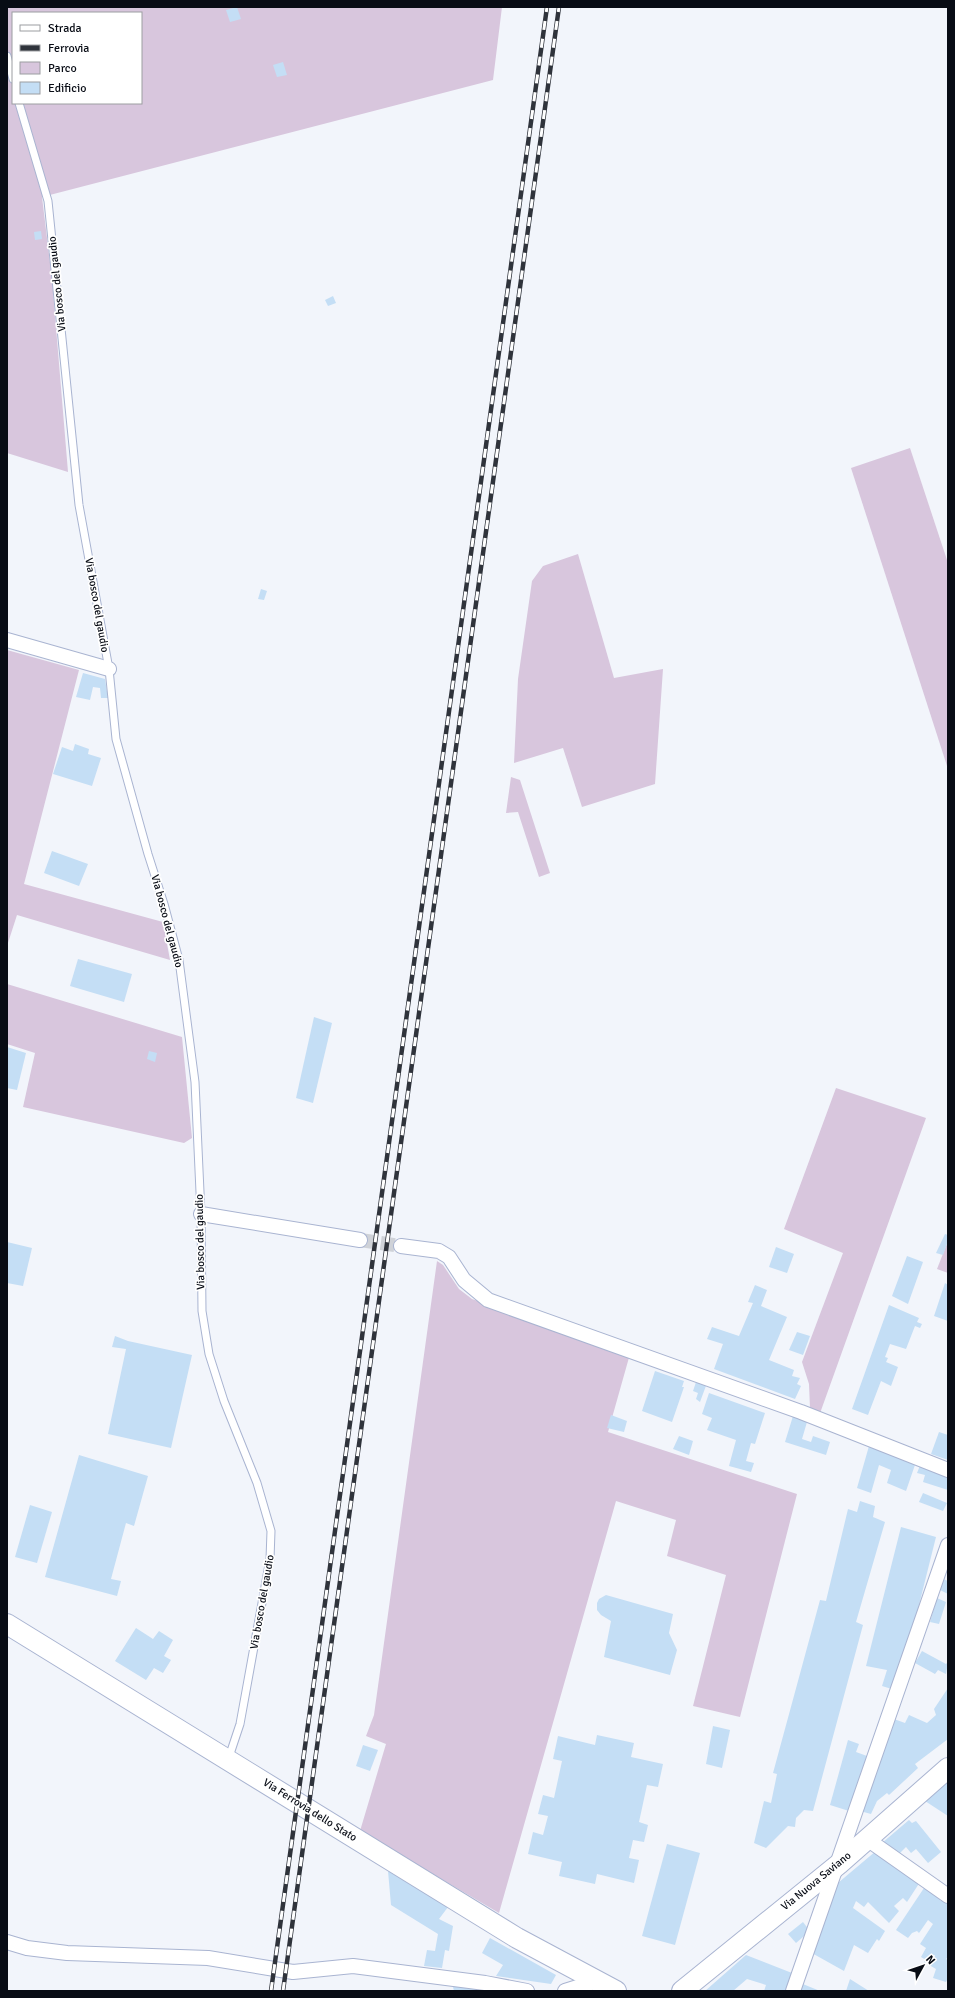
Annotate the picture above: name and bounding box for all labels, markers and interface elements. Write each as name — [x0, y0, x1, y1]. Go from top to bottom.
legend — [12, 12, 142, 104]
text: Strada — [48, 21, 82, 36]
text: Ferrovia — [48, 41, 89, 56]
text: Parco — [48, 61, 77, 76]
text: Edificio — [48, 81, 86, 96]
street label: Via bosco del gaudio — [46, 235, 68, 332]
street label: Via bosco del gaudio — [82, 557, 112, 654]
street label: Via bosco del gaudio — [148, 873, 186, 969]
street label: Via bosco del gaudio — [193, 1194, 207, 1290]
street label: Via bosco del gaudio — [247, 1553, 277, 1650]
street label: Via Ferrovia dello Stato — [261, 1776, 360, 1844]
street label: Via Nuova Saviano — [778, 1849, 854, 1913]
north arrow — [903, 1946, 943, 1986]
text: N — [923, 1953, 938, 1967]

